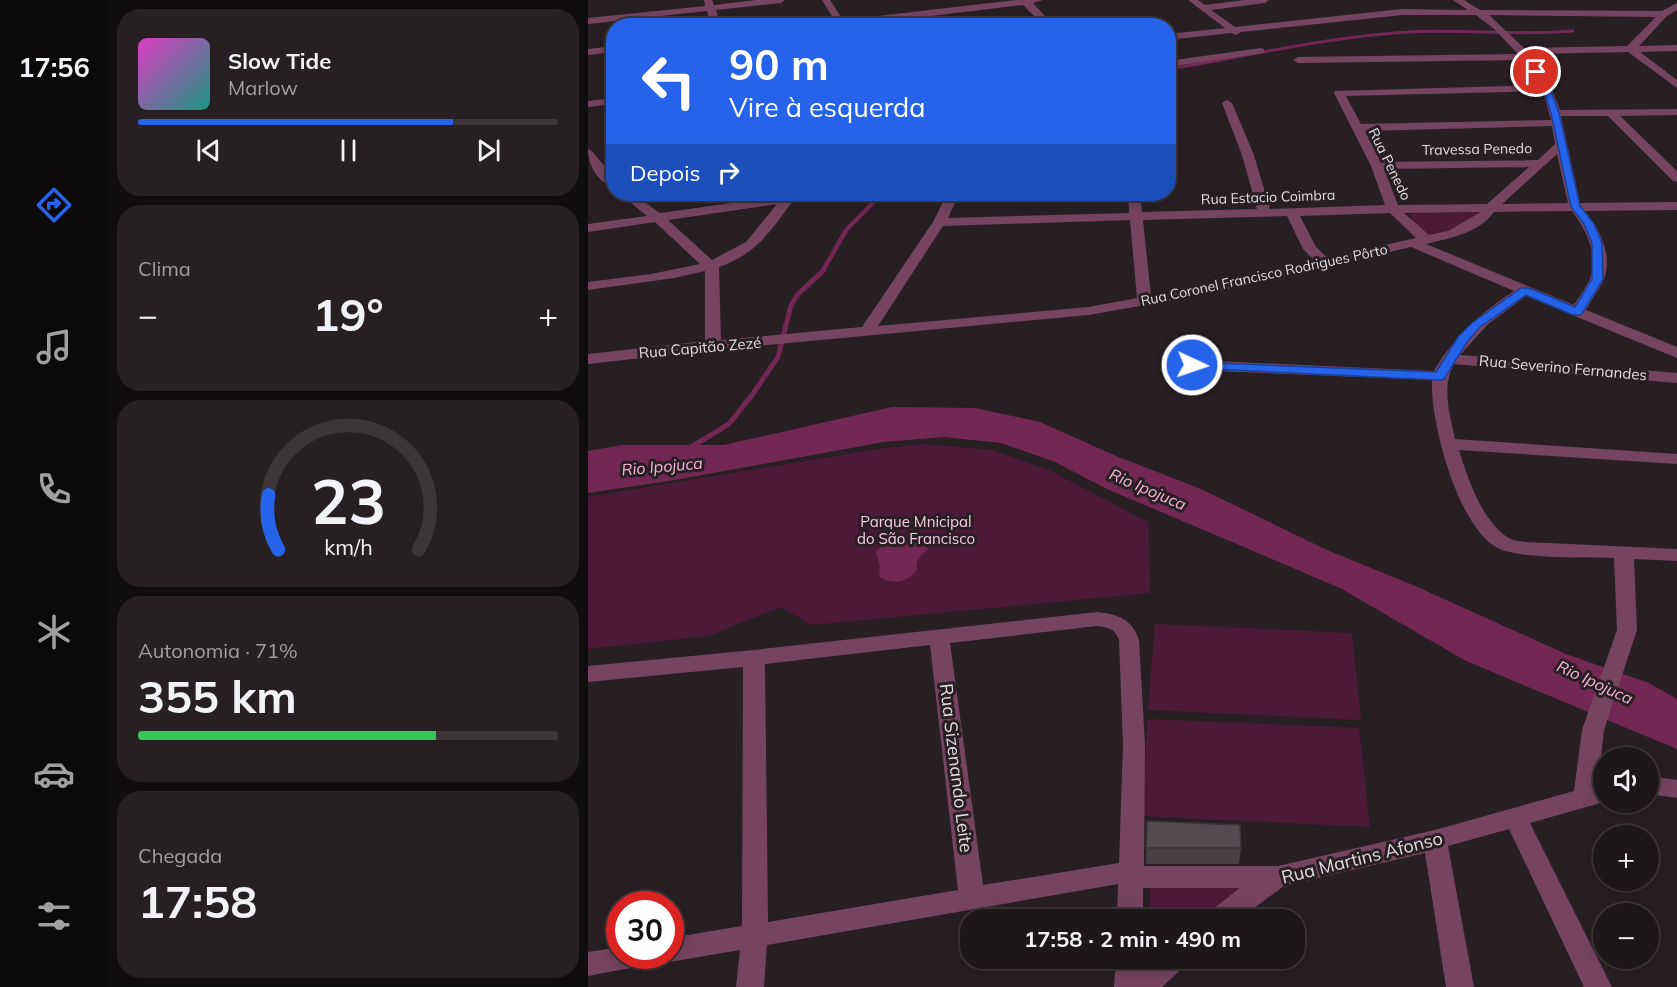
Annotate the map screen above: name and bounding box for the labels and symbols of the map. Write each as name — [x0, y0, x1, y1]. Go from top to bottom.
pin — [1510, 46, 1561, 97]
street label: Rua Penedo — [1365, 125, 1415, 203]
street label: Travessa Penedo — [1422, 139, 1532, 159]
street label: Rua Estacio Coimbra — [1200, 186, 1336, 208]
street label: Rua Coronel Francisco Rodrigues Pôrto — [1139, 240, 1389, 310]
street label: Rua Capitão Zezé — [638, 333, 762, 362]
position arrow — [1160, 333, 1224, 397]
street label: Rua Severino Fernandes — [1478, 351, 1648, 384]
water label: Rio Ipojuca — [620, 452, 704, 480]
water label: Rio Ipojuca — [1107, 464, 1190, 514]
park label: Parque Mnicipal do São Francisco — [857, 512, 975, 548]
water label: Rio Ipojuca — [1554, 656, 1637, 708]
street label: Rua Sizenando Leite — [935, 682, 978, 854]
street label: Rua Martins Afonso — [1279, 826, 1445, 889]
speed limit sign: 30 — [606, 891, 684, 969]

